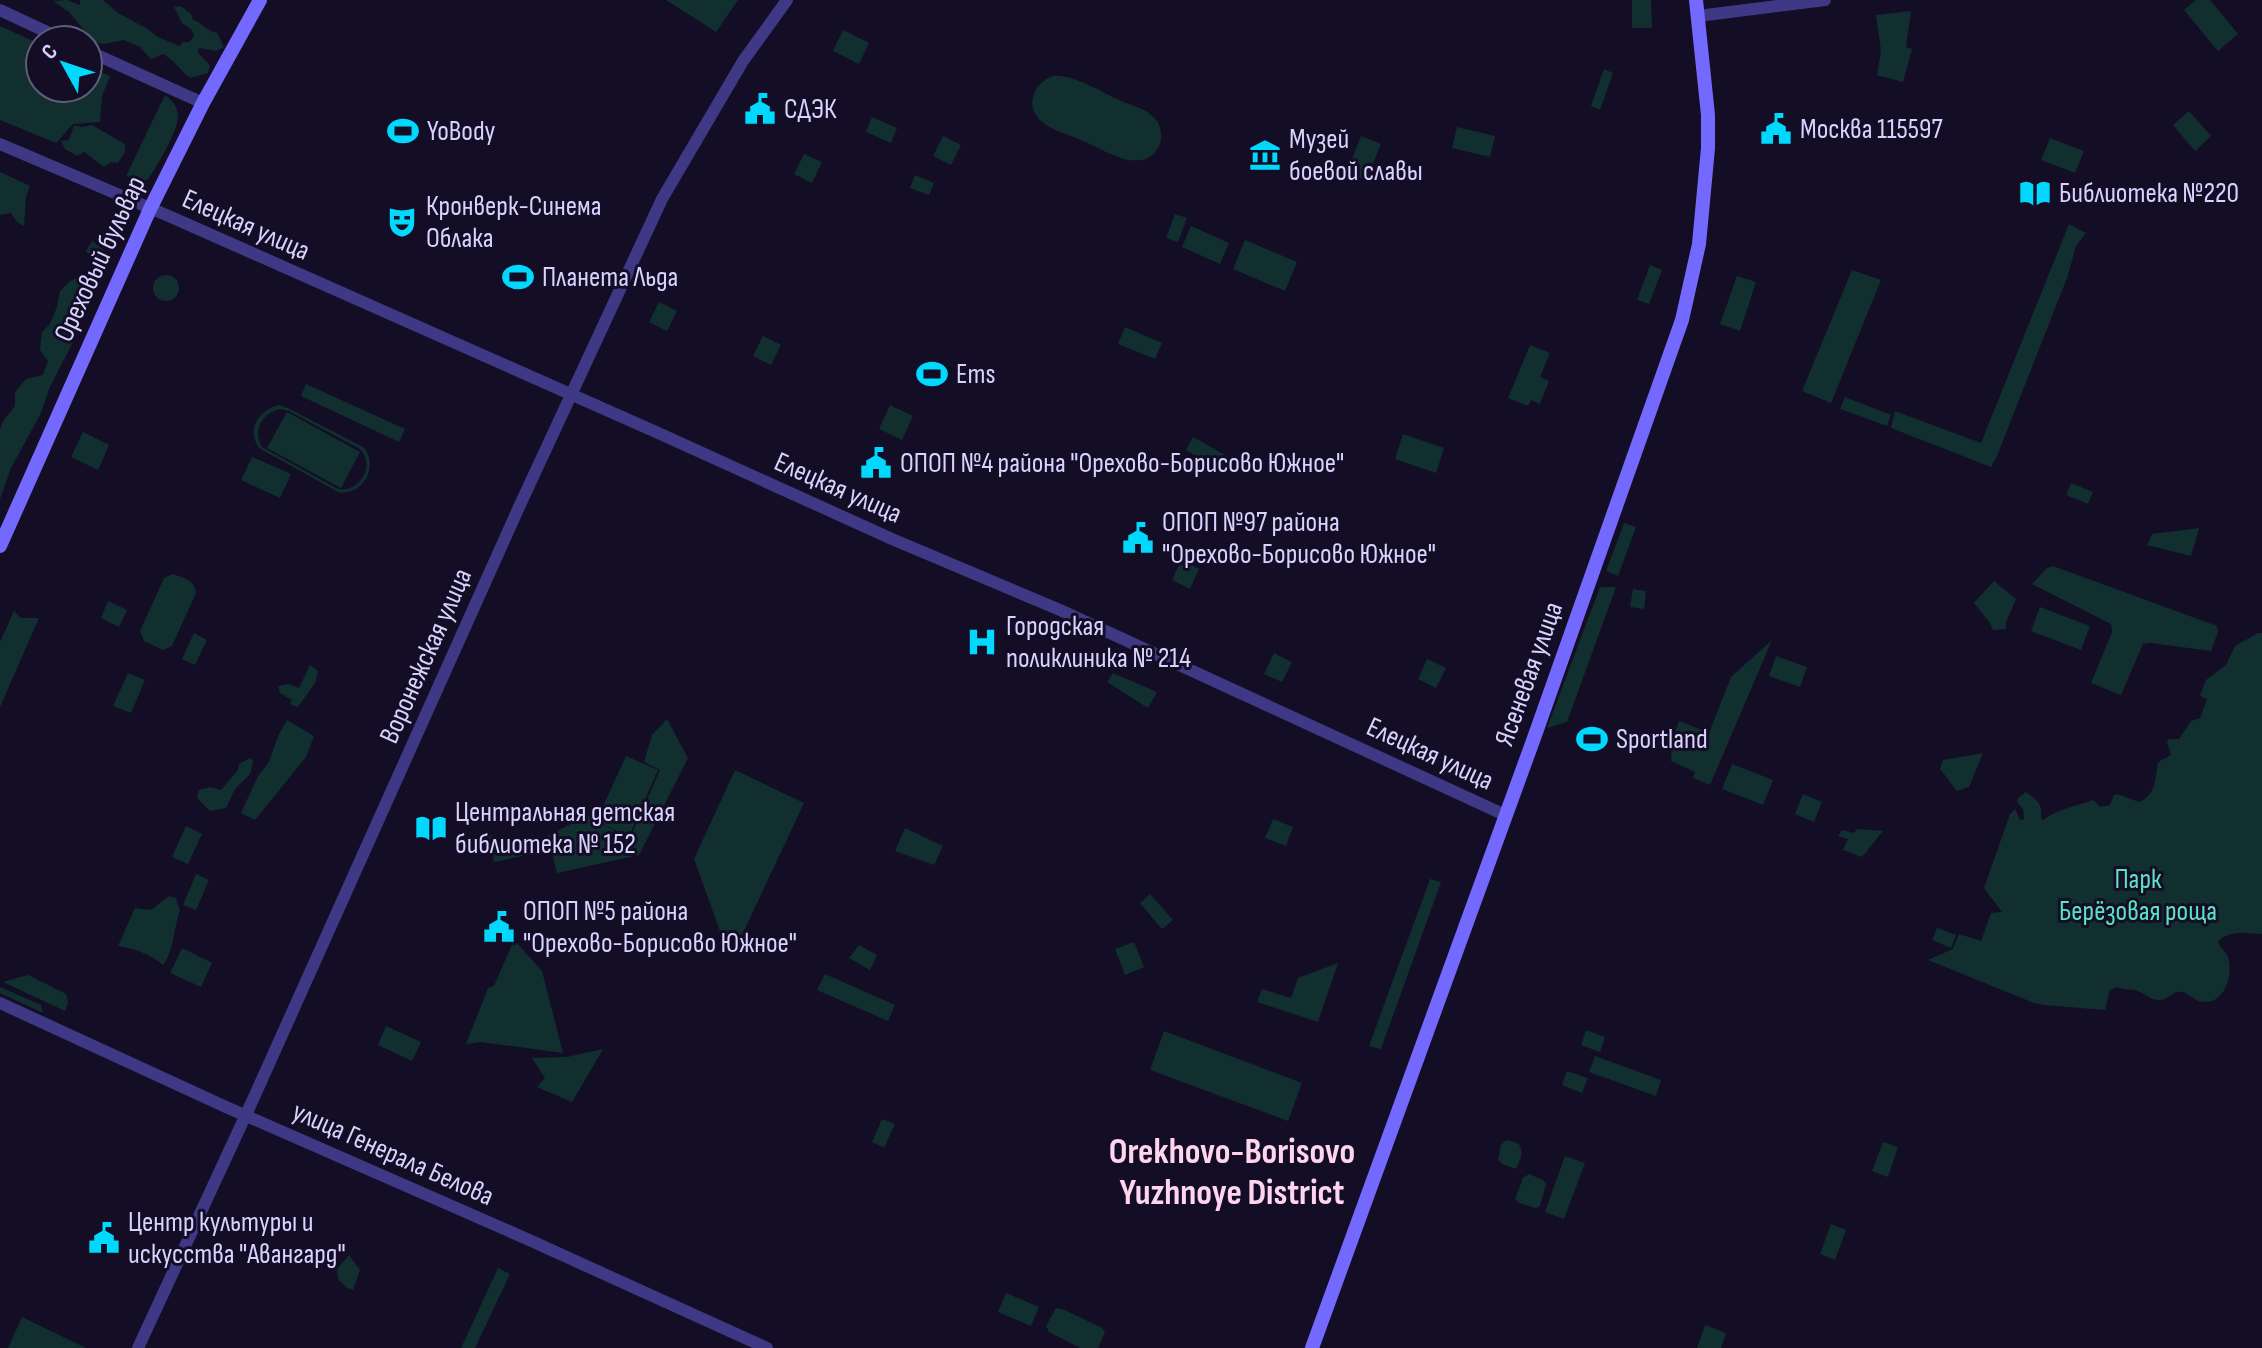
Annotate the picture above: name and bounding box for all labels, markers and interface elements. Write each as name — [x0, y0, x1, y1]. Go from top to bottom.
north arrow — [24, 24, 104, 104]
text: С — [36, 39, 64, 65]
public building icon: СДЭК — [743, 92, 777, 126]
place label: СДЭК — [784, 93, 837, 126]
public building icon: Москва 115597 — [1759, 112, 1793, 146]
place label: Москва 115597 — [1800, 113, 1943, 146]
sports icon: YoBody — [386, 114, 420, 148]
place label: YoBody — [427, 115, 496, 148]
place label: Музей боевой славы — [1289, 123, 1423, 188]
museum icon: Музей боевой славы — [1248, 138, 1282, 172]
street label: Ореховый бульвар — [47, 171, 153, 347]
library icon: Библиотека №220 — [2018, 176, 2052, 210]
place label: Библиотека №220 — [2059, 177, 2239, 210]
street label: Елецкая улица — [177, 182, 315, 268]
place label: Кронверк-Синема Облака — [426, 190, 601, 255]
theatre icon: Кронверк-Синема Облака — [385, 205, 419, 239]
sports icon: Планета Льда — [501, 260, 535, 294]
place label: Планета Льда — [542, 261, 678, 294]
sports icon: Ems — [915, 357, 949, 391]
place label: Ems — [956, 358, 996, 391]
street label: Елецкая улица — [769, 445, 907, 531]
public building icon: ОПОП №4 района "Орехово-Борисово Южное" — [859, 446, 893, 480]
place label: ОПОП №4 района "Орехово-Борисово Южное" — [900, 447, 1344, 480]
place label: ОПОП №97 района "Орехово-Борисово Южное" — [1162, 506, 1436, 571]
public building icon: ОПОП №97 района "Орехово-Борисово Южное" — [1121, 521, 1155, 555]
street label: Воронежская улица — [373, 564, 479, 748]
street label: Ясеневая улица — [1488, 598, 1570, 750]
place label: Городская поликлиника № 214 — [1006, 610, 1191, 675]
hospital icon: Городская поликлиника № 214 — [965, 625, 999, 659]
street label: Елецкая улица — [1361, 710, 1499, 798]
sports icon: Sportland — [1575, 722, 1609, 756]
place label: Sportland — [1616, 723, 1708, 756]
place label: Центральная детская библиотека № 152 — [455, 796, 675, 861]
library icon: Центральная детская библиотека № 152 — [414, 811, 448, 845]
park label: Парк Берёзовая роща — [2059, 863, 2217, 928]
place label: ОПОП №5 района "Орехово-Борисово Южное" — [523, 895, 797, 960]
public building icon: ОПОП №5 района "Орехово-Борисово Южное" — [482, 910, 516, 944]
street label: улица Генерала Белова — [287, 1095, 499, 1213]
district label: Orekhovo-Borisovo Yuzhnoye District — [1109, 1131, 1355, 1215]
place label: Центр культуры и искусства "Авангард" — [128, 1206, 346, 1271]
public building icon: Центр культуры и искусства "Авангард" — [87, 1221, 121, 1255]

